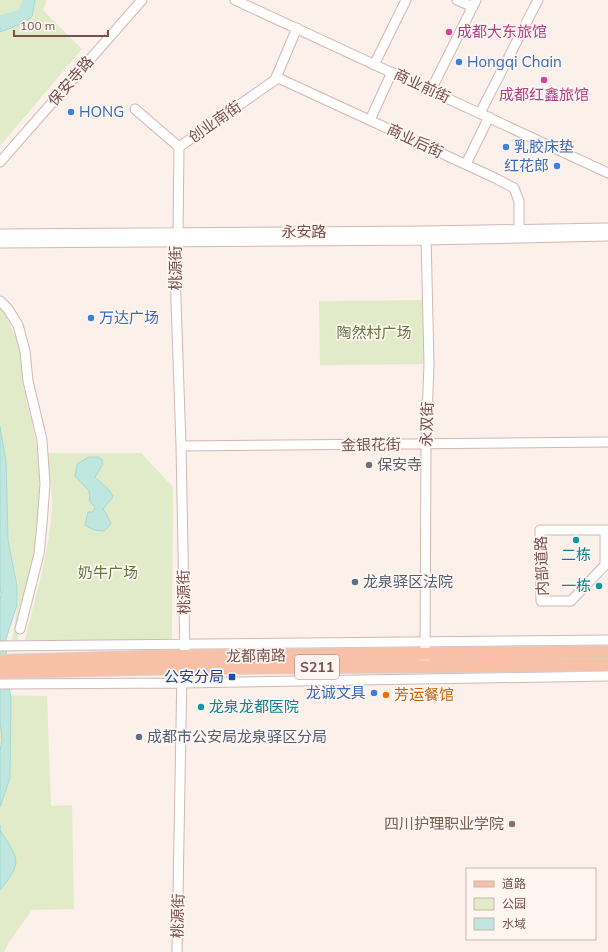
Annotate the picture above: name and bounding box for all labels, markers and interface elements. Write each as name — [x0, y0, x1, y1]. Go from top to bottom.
scale bar — [14, 12, 108, 38]
text: 100 m — [20, 18, 55, 33]
place label: 成都大东旅馆 — [457, 22, 547, 41]
marker: 成都大东旅馆 — [444, 27, 454, 37]
street label: 保安寺路 — [44, 52, 97, 110]
place label: Hongqi Chain — [467, 52, 562, 71]
marker: Hongqi Chain — [454, 57, 464, 67]
street label: 商业前街 — [391, 64, 453, 107]
marker: 成都红鑫旅馆 — [539, 75, 549, 85]
place label: 成都红鑫旅馆 — [499, 85, 589, 104]
street label: 创业南街 — [185, 97, 245, 147]
place label: HONG — [79, 102, 124, 121]
marker: HONG — [66, 107, 76, 117]
street label: 商业后街 — [384, 119, 446, 162]
place label: 乳胶床垫 — [514, 137, 574, 156]
marker: 乳胶床垫 — [501, 142, 511, 152]
place label: 红花郎 — [504, 156, 549, 175]
marker: 红花郎 — [552, 161, 562, 171]
street label: 永安路 — [281, 222, 327, 241]
street label: 桃源街 — [166, 245, 185, 291]
place label: 万达广场 — [99, 308, 159, 327]
marker: 万达广场 — [86, 313, 96, 323]
park label: 陶然村广场 — [336, 323, 412, 342]
street label: 永双街 — [416, 401, 437, 447]
street label: 金银花街 — [341, 434, 401, 455]
place label: 保安寺 — [377, 455, 422, 474]
marker: 保安寺 — [364, 460, 374, 470]
marker: 二栋 — [571, 535, 581, 545]
street label: 内部道路 — [531, 536, 552, 596]
place label: 二栋 — [561, 545, 591, 564]
park label: 奶牛广场 — [78, 563, 138, 582]
street label: 桃源街 — [174, 569, 193, 615]
place label: 龙泉驿区法院 — [363, 572, 453, 591]
place label: 一栋 — [561, 576, 591, 595]
marker: 龙泉驿区法院 — [350, 577, 360, 587]
marker: 一栋 — [594, 581, 604, 591]
street label: 龙都南路 — [226, 645, 286, 666]
road number: S211 — [295, 655, 339, 679]
place label: 公安分局 — [164, 667, 224, 686]
marker: 公安分局 — [227, 672, 237, 682]
place label: 龙诚文具 — [306, 683, 366, 702]
place label: 芳运餐馆 — [394, 685, 454, 704]
marker: 龙诚文具 — [369, 688, 379, 698]
marker: 芳运餐馆 — [381, 690, 391, 700]
place label: 龙泉龙都医院 — [209, 697, 299, 716]
marker: 龙泉龙都医院 — [196, 702, 206, 712]
place label: 成都市公安局龙泉驿区分局 — [147, 727, 327, 746]
marker: 成都市公安局龙泉驿区分局 — [134, 732, 144, 742]
place label: 四川护理职业学院 — [384, 814, 504, 833]
marker: 四川护理职业学院 — [507, 819, 517, 829]
legend — [466, 868, 596, 940]
text: 道路 — [502, 876, 526, 891]
street label: 桃源街 — [168, 893, 187, 939]
text: 公园 — [502, 896, 526, 911]
text: 水域 — [502, 916, 526, 931]

